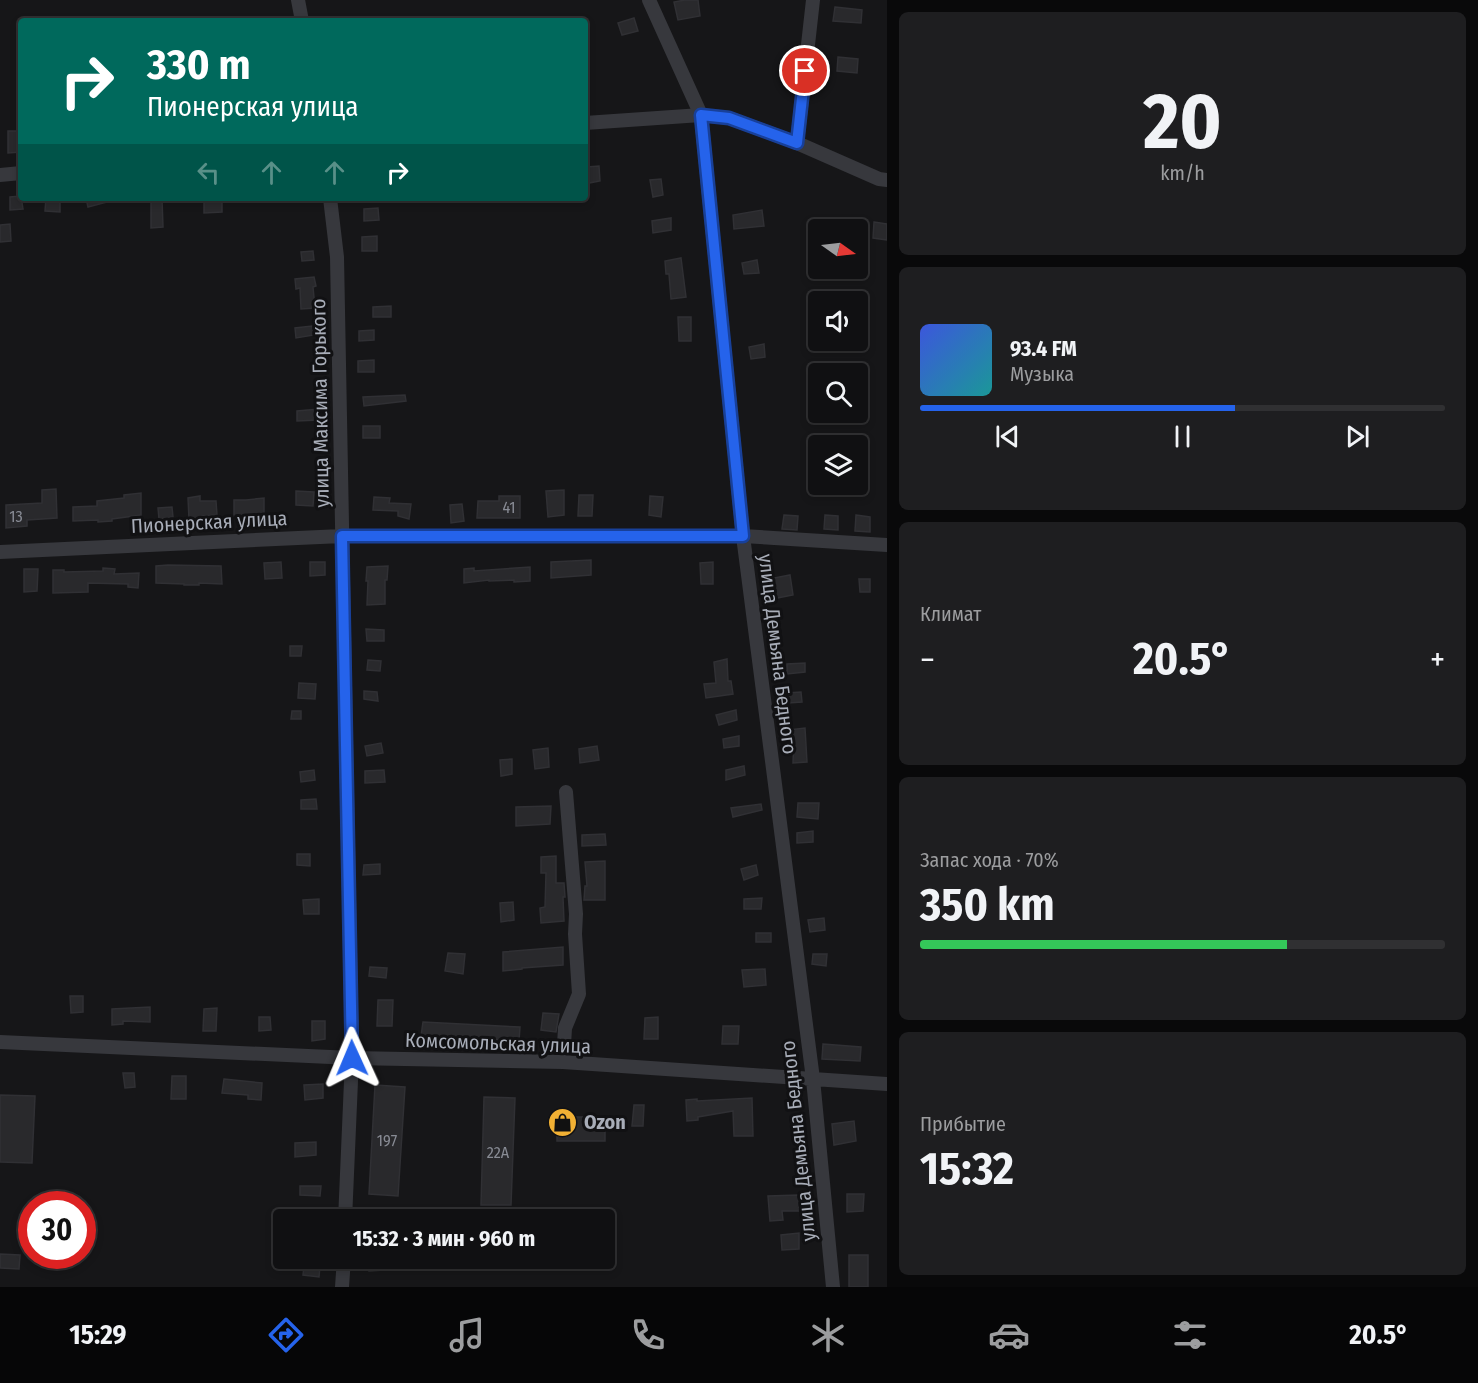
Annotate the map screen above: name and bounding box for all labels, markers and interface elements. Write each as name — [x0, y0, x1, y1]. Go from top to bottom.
text: 330 m — [147, 40, 250, 90]
icon: right — [48, 42, 126, 120]
pin — [779, 45, 830, 96]
icon: arrive — [788, 54, 821, 87]
text: 20 — [1143, 75, 1222, 169]
text: Пионерская улица — [147, 91, 359, 123]
icon: left — [192, 156, 225, 189]
icon: ahead — [255, 156, 288, 189]
icon: ahead — [318, 156, 351, 189]
icon: right — [381, 156, 414, 189]
text: km/h — [1160, 161, 1205, 185]
north arrow — [808, 219, 868, 279]
map controls — [808, 219, 868, 495]
button: sound — [808, 291, 868, 351]
street label: улица Максима Горького — [306, 298, 334, 508]
text: 93.4 FM — [1010, 335, 1077, 362]
text: Музыка — [1010, 362, 1074, 386]
button: search — [808, 363, 868, 423]
icon: previous — [991, 420, 1024, 453]
icon: pause — [1166, 420, 1199, 453]
icon: next — [1341, 420, 1374, 453]
button: layers — [808, 435, 868, 495]
house number: 41 — [502, 498, 516, 517]
street label: Пионерская улица — [130, 506, 288, 538]
house number: 13 — [9, 507, 23, 526]
street label: улица Демьяна Бедного — [754, 553, 802, 755]
text: Климат — [920, 602, 981, 626]
text: 20.5° — [1133, 632, 1232, 686]
text: − — [920, 640, 935, 680]
text: + — [1430, 640, 1445, 680]
text: Запас хода · 70% — [920, 848, 1059, 872]
text: 350 km — [920, 878, 1055, 932]
position arrow — [320, 1026, 384, 1090]
street label: Комсомольская улица — [405, 1028, 591, 1058]
street label: улица Демьяна Бедного — [776, 1040, 820, 1242]
shop icon: Ozon — [547, 1106, 579, 1138]
place label: Ozon — [584, 1110, 626, 1134]
text: Прибытие — [920, 1112, 1006, 1136]
house number: 197 — [377, 1131, 398, 1150]
text: 15:32 — [920, 1142, 1014, 1196]
house number: 22А — [487, 1143, 510, 1162]
speed limit sign: 30 — [18, 1191, 96, 1269]
text: 15:32 · 3 мин · 960 m — [353, 1225, 535, 1252]
icon: directions — [265, 1314, 307, 1356]
icon: music — [446, 1314, 488, 1356]
icon: phone — [627, 1314, 669, 1356]
icon: climate — [807, 1314, 849, 1356]
icon: car — [988, 1314, 1030, 1356]
icon: filters — [1169, 1314, 1211, 1356]
text: 15:29 — [69, 1319, 127, 1351]
text: 20.5° — [1349, 1319, 1409, 1351]

